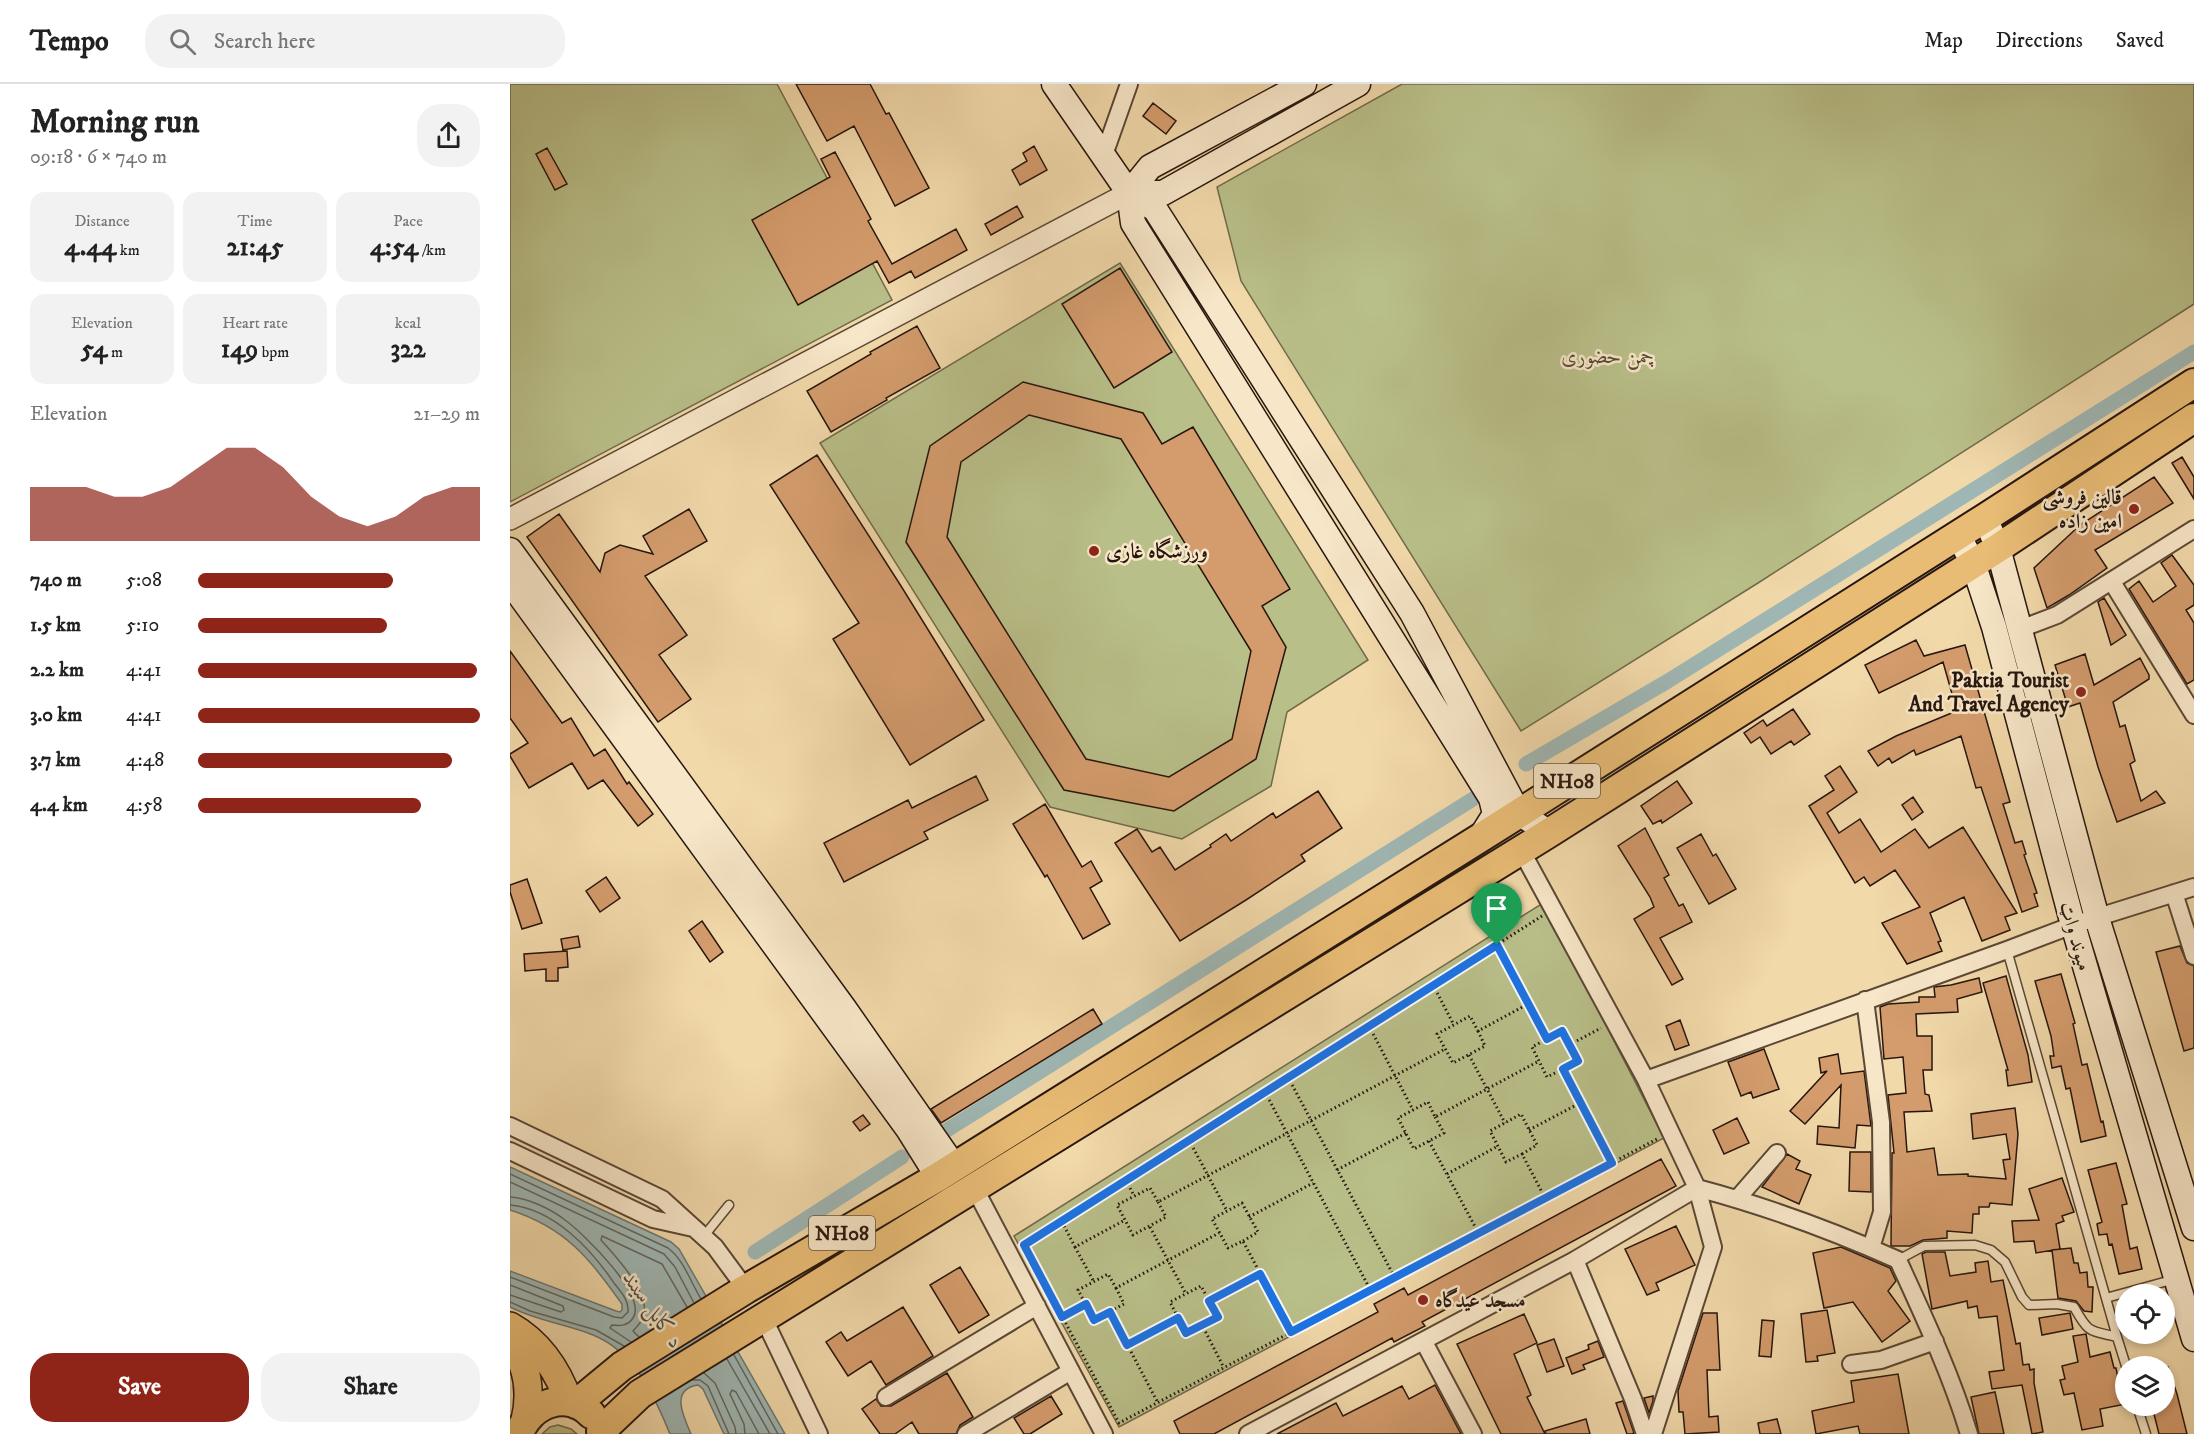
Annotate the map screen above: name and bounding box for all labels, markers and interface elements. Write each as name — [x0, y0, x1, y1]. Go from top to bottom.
search box — [145, 14, 565, 68]
text: Tempo — [30, 24, 109, 59]
icon: search — [166, 25, 199, 58]
text: Search here — [214, 28, 315, 55]
text: Map — [1924, 28, 1963, 54]
text: Directions — [1996, 28, 2083, 54]
text: Saved — [2116, 28, 2164, 54]
text: Morning run — [30, 102, 199, 143]
button: share — [417, 104, 480, 167]
text: 09:18 · 6 × 740 m — [30, 145, 167, 170]
text: Distance — [74, 211, 130, 231]
text: Time — [238, 211, 272, 231]
text: Pace — [393, 211, 423, 231]
text: 4.44 — [64, 231, 116, 264]
text: 21:45 — [227, 231, 283, 264]
text: 4:54 — [370, 231, 418, 264]
text: km — [116, 240, 140, 260]
text: /km — [418, 240, 446, 260]
text: Elevation — [71, 313, 133, 333]
text: Heart rate — [222, 313, 288, 333]
text: kcal — [395, 313, 421, 333]
text: 54 — [81, 333, 108, 366]
text: 149 — [221, 333, 258, 366]
text: 322 — [390, 333, 426, 366]
text: m — [108, 342, 123, 362]
text: bpm — [258, 342, 289, 362]
park label: چمن حضوری — [1561, 344, 1655, 370]
text: Elevation — [30, 402, 107, 427]
text: 21–29 m — [413, 402, 480, 427]
place label: قالین فروشی امین زاده — [2043, 485, 2122, 535]
marker: قالین فروشی امین زاده — [2127, 502, 2141, 516]
place label: ورزشگاه غازی — [1106, 537, 1208, 565]
marker: ورزشگاه غازی — [1087, 544, 1101, 558]
text: 740 m — [30, 568, 82, 593]
text: 5:08 — [126, 568, 162, 593]
text: 1.5 km — [30, 613, 81, 638]
text: 5:10 — [126, 613, 159, 638]
text: 2.2 km — [30, 658, 84, 683]
text: 4:41 — [126, 658, 162, 683]
place label: Paktia Tourist And Travel Agency — [1907, 668, 2070, 718]
marker: Paktia Tourist And Travel Agency — [2074, 685, 2088, 699]
text: 3.0 km — [30, 703, 82, 728]
text: 4:41 — [126, 703, 162, 728]
text: 3.7 km — [30, 748, 81, 773]
text: 4:48 — [126, 748, 164, 773]
road number: NH08 — [1534, 764, 1600, 798]
text: 4.4 km — [30, 793, 88, 818]
text: 4:58 — [126, 793, 163, 818]
pin — [1471, 883, 1522, 945]
icon: arrive — [1480, 892, 1513, 925]
street label: میوند واټ — [2053, 899, 2097, 974]
road number: NH08 — [809, 1216, 875, 1250]
water label: د کابل سيند — [615, 1266, 689, 1354]
map controls — [2115, 1284, 2175, 1416]
button: locate — [2115, 1284, 2175, 1344]
place label: مسجد عیدگاه — [1435, 1287, 1526, 1314]
marker: مسجد عیدگاه — [1416, 1293, 1430, 1307]
button: Save — [30, 1353, 249, 1422]
button: Share — [261, 1353, 480, 1422]
button: layers — [2115, 1356, 2175, 1416]

